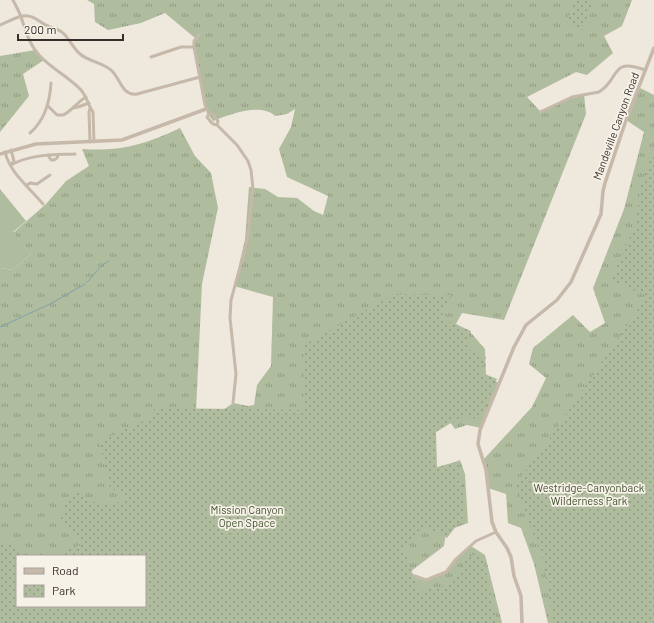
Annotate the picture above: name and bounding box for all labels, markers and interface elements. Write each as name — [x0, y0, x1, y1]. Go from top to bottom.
scale bar — [18, 16, 123, 42]
text: 200 m — [24, 22, 56, 36]
street label: Mandeville Canyon Road — [590, 70, 641, 181]
park label: Westridge-Canyonback Wilderness Park — [534, 481, 645, 507]
park label: Mission Canyon Open Space — [211, 503, 284, 529]
legend — [16, 555, 146, 607]
text: Road — [52, 563, 79, 577]
text: Park — [52, 583, 76, 597]

